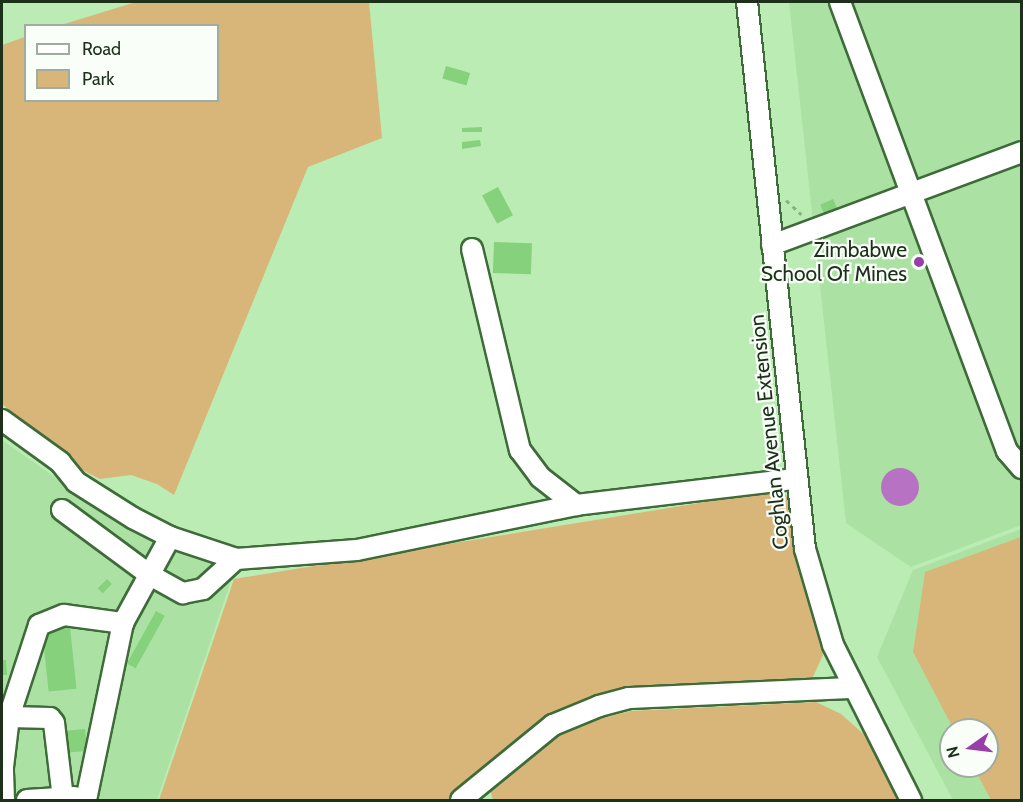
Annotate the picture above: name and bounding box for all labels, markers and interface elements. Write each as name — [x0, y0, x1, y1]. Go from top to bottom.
legend — [24, 24, 219, 102]
text: Road — [82, 38, 121, 60]
text: Park — [82, 68, 114, 90]
place label: Zimbabwe School Of Mines — [761, 237, 907, 287]
marker: Zimbabwe School Of Mines — [912, 255, 926, 269]
street label: Coghlan Avenue Extension — [744, 313, 794, 551]
north arrow — [939, 718, 999, 778]
text: N — [942, 744, 964, 760]

